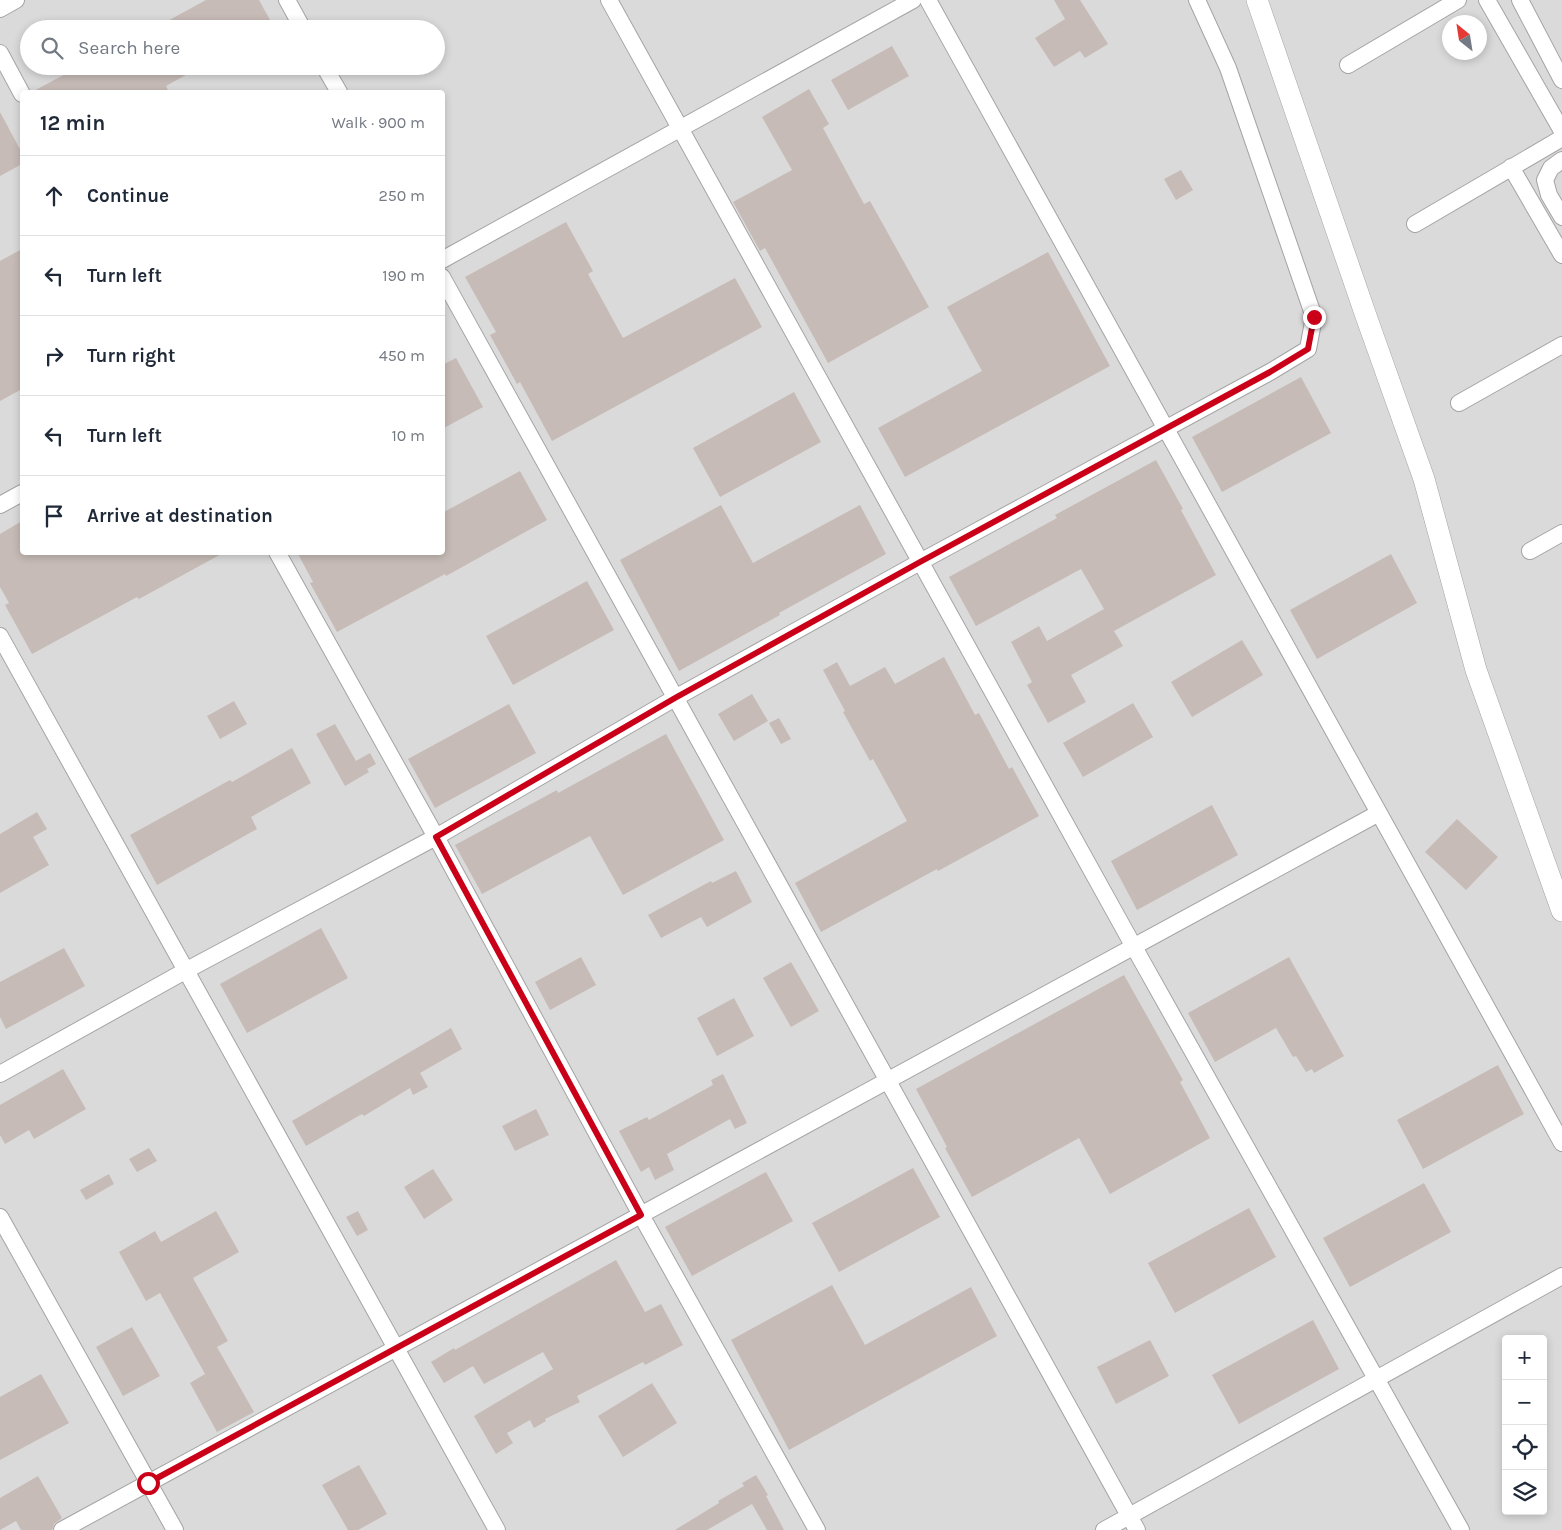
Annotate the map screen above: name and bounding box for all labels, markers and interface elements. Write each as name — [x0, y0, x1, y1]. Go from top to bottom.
north arrow — [1442, 15, 1487, 60]
search box — [20, 20, 445, 75]
icon: search — [38, 34, 66, 62]
text: Search here — [78, 37, 180, 59]
text: 12 min — [40, 111, 105, 135]
text: Walk · 900 m — [331, 113, 425, 132]
icon: ahead — [40, 182, 68, 210]
text: Continue — [87, 185, 169, 207]
text: 250 m — [378, 186, 425, 205]
icon: left — [40, 262, 68, 290]
text: Turn left — [87, 265, 162, 287]
text: 190 m — [382, 266, 425, 285]
route end — [1303, 306, 1326, 329]
icon: right — [40, 342, 68, 370]
text: Turn right — [87, 345, 176, 367]
text: 450 m — [379, 346, 425, 365]
icon: left — [40, 422, 68, 450]
text: Turn left — [87, 425, 162, 447]
text: 10 m — [391, 426, 425, 445]
icon: arrive — [40, 502, 68, 530]
text: Arrive at destination — [87, 505, 273, 527]
map controls — [1502, 1335, 1547, 1515]
button: + — [1502, 1335, 1547, 1380]
button: − — [1502, 1380, 1547, 1425]
button: locate — [1502, 1425, 1547, 1470]
button: layers — [1502, 1470, 1547, 1515]
route start — [137, 1472, 160, 1495]

